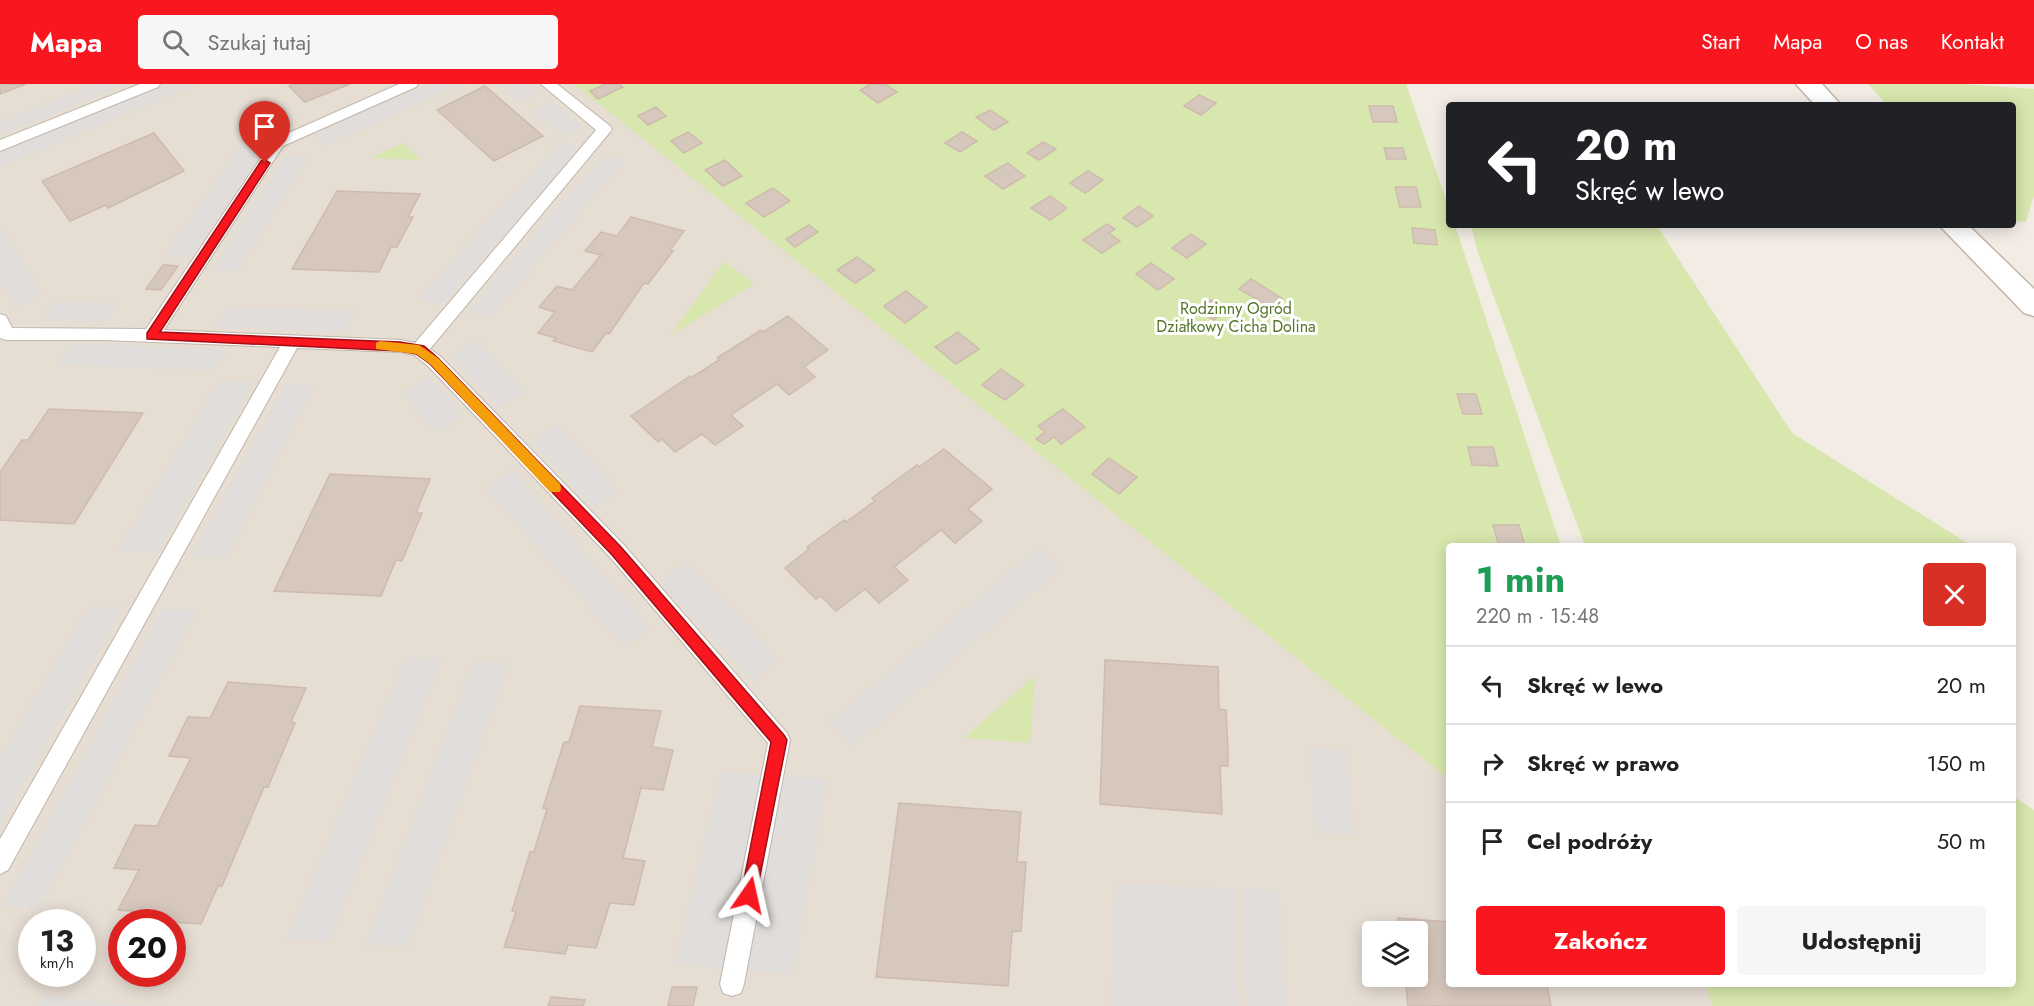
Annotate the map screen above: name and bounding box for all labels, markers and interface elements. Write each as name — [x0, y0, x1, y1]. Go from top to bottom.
search box — [138, 15, 558, 69]
text: Mapa — [30, 22, 102, 63]
icon: search — [159, 26, 192, 59]
text: Szukaj tutaj — [207, 26, 311, 58]
text: Start — [1701, 27, 1740, 57]
text: Mapa — [1773, 27, 1822, 57]
text: O nas — [1855, 27, 1908, 57]
text: Kontakt — [1941, 27, 2004, 57]
pin — [239, 101, 290, 163]
icon: arrive — [248, 110, 281, 143]
text: 20 m — [1575, 115, 1677, 176]
icon: left — [1476, 126, 1554, 204]
text: Skręć w lewo — [1575, 171, 1724, 210]
park label: Rodzinny Ogród Działkowy Cicha Dolina — [1156, 297, 1316, 338]
text: 1 min — [1476, 553, 1565, 605]
button: close — [1923, 563, 1986, 626]
text: 220 m · 15:48 — [1476, 602, 1599, 631]
icon: left — [1476, 669, 1509, 702]
text: Skręć w lewo — [1527, 669, 1663, 701]
text: 20 m — [1937, 669, 1986, 701]
icon: right — [1476, 747, 1509, 780]
text: Skręć w prawo — [1527, 747, 1679, 779]
text: 150 m — [1927, 747, 1986, 779]
icon: arrive — [1476, 825, 1509, 858]
text: Cel podróży — [1527, 825, 1652, 857]
text: 50 m — [1937, 825, 1986, 857]
position arrow — [717, 863, 781, 927]
button: Zakończ — [1476, 906, 1725, 975]
button: Udostępnij — [1737, 906, 1986, 975]
speed limit sign: 20 — [108, 909, 186, 987]
text: 13 — [40, 919, 74, 962]
map controls — [1362, 921, 1428, 987]
button: layers — [1362, 921, 1428, 987]
text: km/h — [40, 952, 74, 974]

